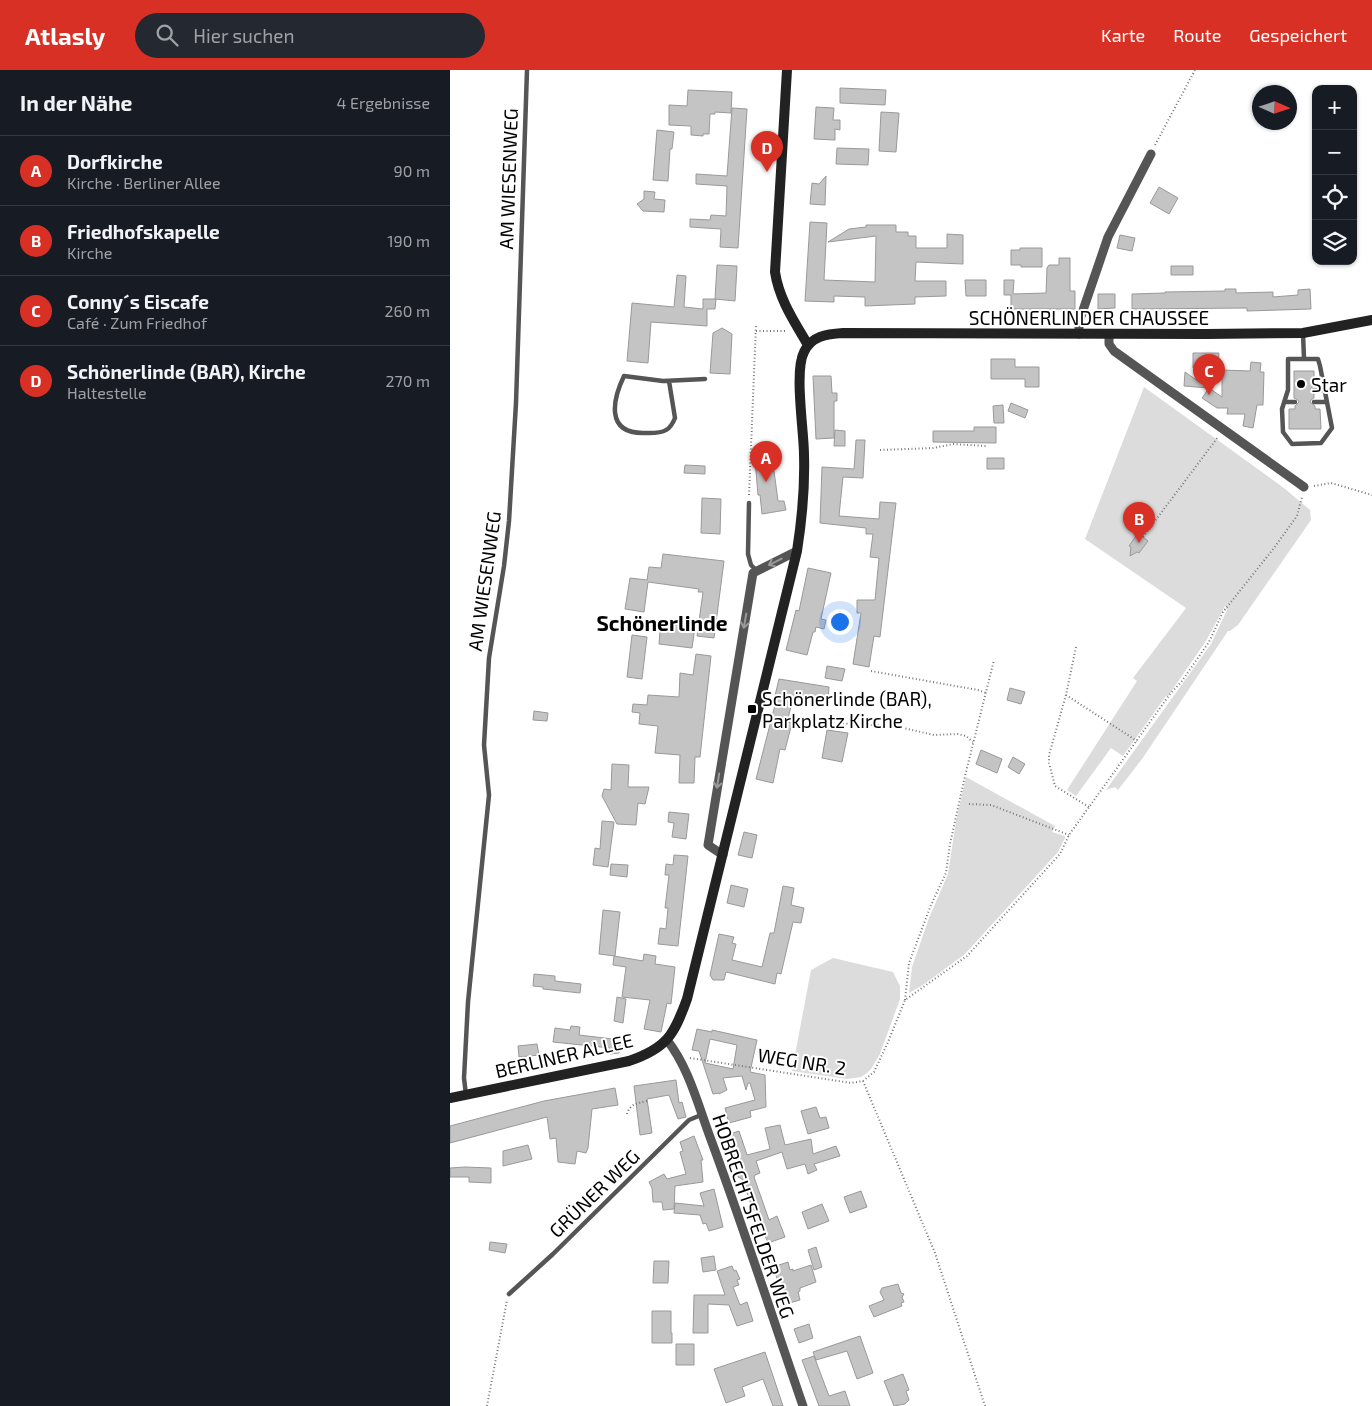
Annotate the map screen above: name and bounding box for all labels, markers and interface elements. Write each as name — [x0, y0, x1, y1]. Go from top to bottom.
search box — [135, 13, 485, 58]
text: Atlasly — [25, 21, 105, 50]
icon: search — [153, 21, 181, 49]
text: Hier suchen — [193, 24, 294, 47]
text: Karte — [1101, 24, 1145, 46]
text: Route — [1173, 24, 1221, 46]
text: Gespeichert — [1249, 24, 1347, 46]
north arrow — [1252, 85, 1297, 130]
map controls — [1312, 85, 1357, 265]
button: + — [1312, 85, 1357, 130]
text: In der Nähe — [20, 90, 132, 115]
text: 4 Ergebnisse — [337, 93, 430, 112]
street label: AM WIESENWEG — [494, 108, 522, 250]
button: − — [1312, 130, 1357, 175]
pin: D — [751, 131, 783, 172]
text: Dorfkirche — [67, 150, 163, 173]
text: A — [31, 161, 41, 180]
text: 90 m — [394, 161, 430, 180]
text: Kirche · Berliner Allee — [67, 173, 221, 192]
button: locate — [1312, 175, 1357, 220]
text: Friedhofskapelle — [67, 220, 220, 243]
button: layers — [1312, 220, 1357, 265]
text: B — [31, 231, 41, 250]
text: 190 m — [387, 231, 430, 250]
text: Kirche — [67, 243, 112, 262]
text: Conny´s Eiscafe — [67, 290, 209, 313]
text: C — [31, 301, 41, 320]
text: 260 m — [385, 301, 430, 320]
street label: SCHÖNERLINDER CHAUSSEE — [969, 306, 1209, 329]
text: Café · Zum Friedhof — [67, 313, 207, 332]
pin: C — [1193, 354, 1225, 395]
text: Schönerlinde (BAR), Kirche — [67, 360, 306, 383]
text: D — [31, 371, 41, 390]
text: 270 m — [386, 371, 430, 390]
place label: Star — [1311, 373, 1347, 396]
marker: Star — [1295, 378, 1307, 390]
text: Haltestelle — [67, 383, 147, 402]
pin: A — [750, 441, 782, 482]
pin: B — [1123, 502, 1155, 543]
street label: AM WIESENWEG — [463, 509, 505, 653]
one-way arrow — [768, 557, 783, 567]
your location — [827, 609, 853, 635]
district label: Schönerlinde — [596, 610, 728, 635]
one-way arrow — [740, 613, 750, 629]
place label: Schönerlinde (BAR), Parkplatz Kirche — [762, 687, 932, 732]
marker: Schönerlinde (BAR), Parkplatz Kirche — [746, 703, 758, 715]
one-way arrow — [713, 773, 723, 789]
street label: BERLINER ALLEE — [493, 1028, 635, 1082]
street label: WEG NR. 2 — [756, 1043, 848, 1079]
street label: HOBRECHTSFELDER WEG — [708, 1111, 800, 1321]
street label: GRÜNER WEG — [544, 1144, 644, 1242]

